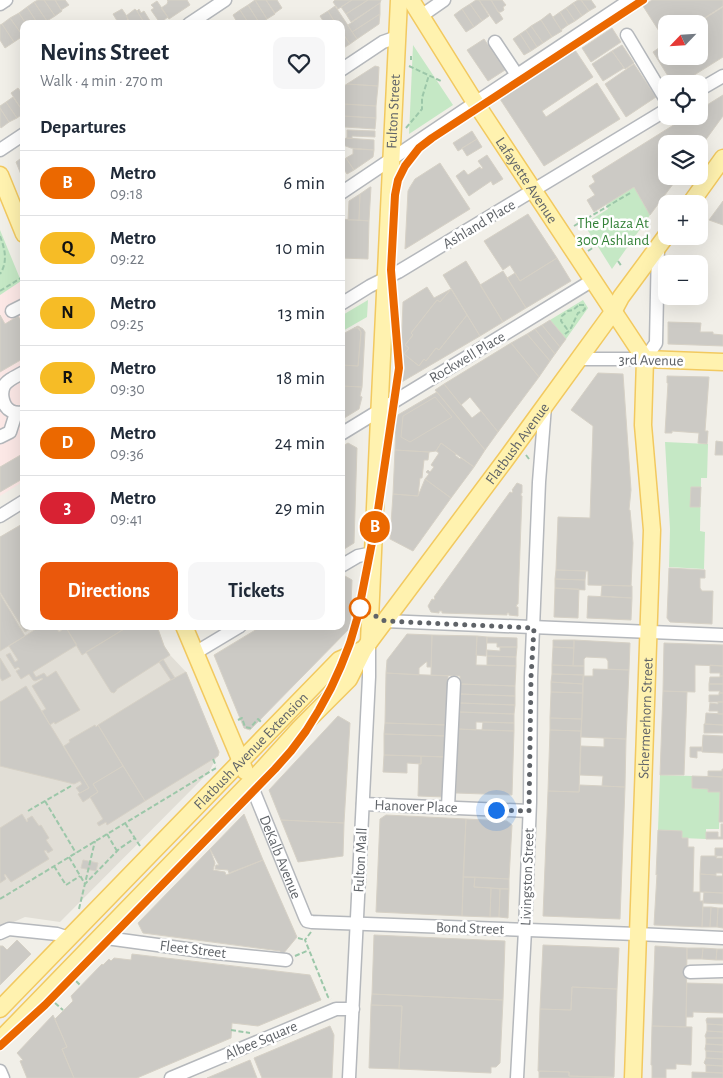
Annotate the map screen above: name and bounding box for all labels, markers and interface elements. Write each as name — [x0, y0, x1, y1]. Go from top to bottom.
north arrow — [658, 15, 708, 65]
map controls — [658, 15, 708, 305]
button: heart — [273, 37, 325, 89]
text: Nevins Street — [40, 41, 169, 65]
text: Walk · 4 min · 270 m — [40, 73, 163, 89]
street label: Fulton Street — [384, 74, 403, 149]
button: locate — [658, 75, 708, 125]
text: Departures — [40, 118, 126, 137]
street label: Lafayette Avenue — [492, 135, 560, 226]
button: layers — [658, 135, 708, 185]
text: Metro — [110, 164, 156, 183]
text: B — [62, 174, 73, 192]
text: 6 min — [283, 174, 325, 193]
text: 09:18 — [110, 186, 143, 202]
button: + — [658, 195, 708, 245]
street label: Ashland Place — [440, 197, 518, 252]
park label: The Plaza At 300 Ashland — [577, 216, 649, 248]
text: Metro — [110, 229, 156, 248]
text: Q — [62, 239, 73, 257]
text: 10 min — [276, 239, 325, 258]
text: 09:22 — [110, 251, 144, 267]
button: − — [658, 255, 708, 305]
text: Metro — [110, 294, 156, 313]
text: N — [61, 304, 74, 322]
text: 13 min — [278, 304, 325, 323]
text: 09:25 — [110, 316, 144, 332]
street label: Rockwell Place — [427, 329, 508, 386]
street label: 3rd Avenue — [618, 352, 684, 369]
text: Metro — [110, 359, 156, 378]
text: R — [62, 369, 73, 387]
text: 18 min — [277, 369, 325, 388]
text: 09:30 — [110, 381, 145, 397]
street label: Flatbush Avenue — [483, 400, 552, 487]
text: Metro — [110, 424, 156, 443]
text: D — [62, 434, 73, 452]
text: 24 min — [274, 434, 325, 453]
text: 09:36 — [110, 446, 144, 462]
text: Metro — [110, 489, 156, 508]
text: 3 — [64, 499, 71, 517]
text: 29 min — [275, 499, 325, 518]
text: 09:41 — [110, 511, 143, 527]
line badge: B — [359, 511, 391, 543]
text: B — [370, 518, 380, 536]
button: Directions — [40, 562, 178, 620]
button: Tickets — [188, 562, 325, 620]
unlabelled marker — [349, 597, 371, 619]
street label: Schermerhorn Street — [636, 657, 656, 779]
street label: Flatbush Avenue Extension — [191, 690, 311, 813]
street label: Hanover Place — [374, 798, 458, 815]
your location — [484, 798, 509, 823]
street label: DeKalb Avenue — [256, 813, 304, 901]
street label: Fulton Mall — [351, 827, 370, 893]
street label: Livingston Street — [518, 828, 537, 926]
street label: Bond Street — [436, 920, 505, 937]
street label: Fleet Street — [159, 938, 227, 961]
street label: Albee Square — [223, 1018, 300, 1062]

